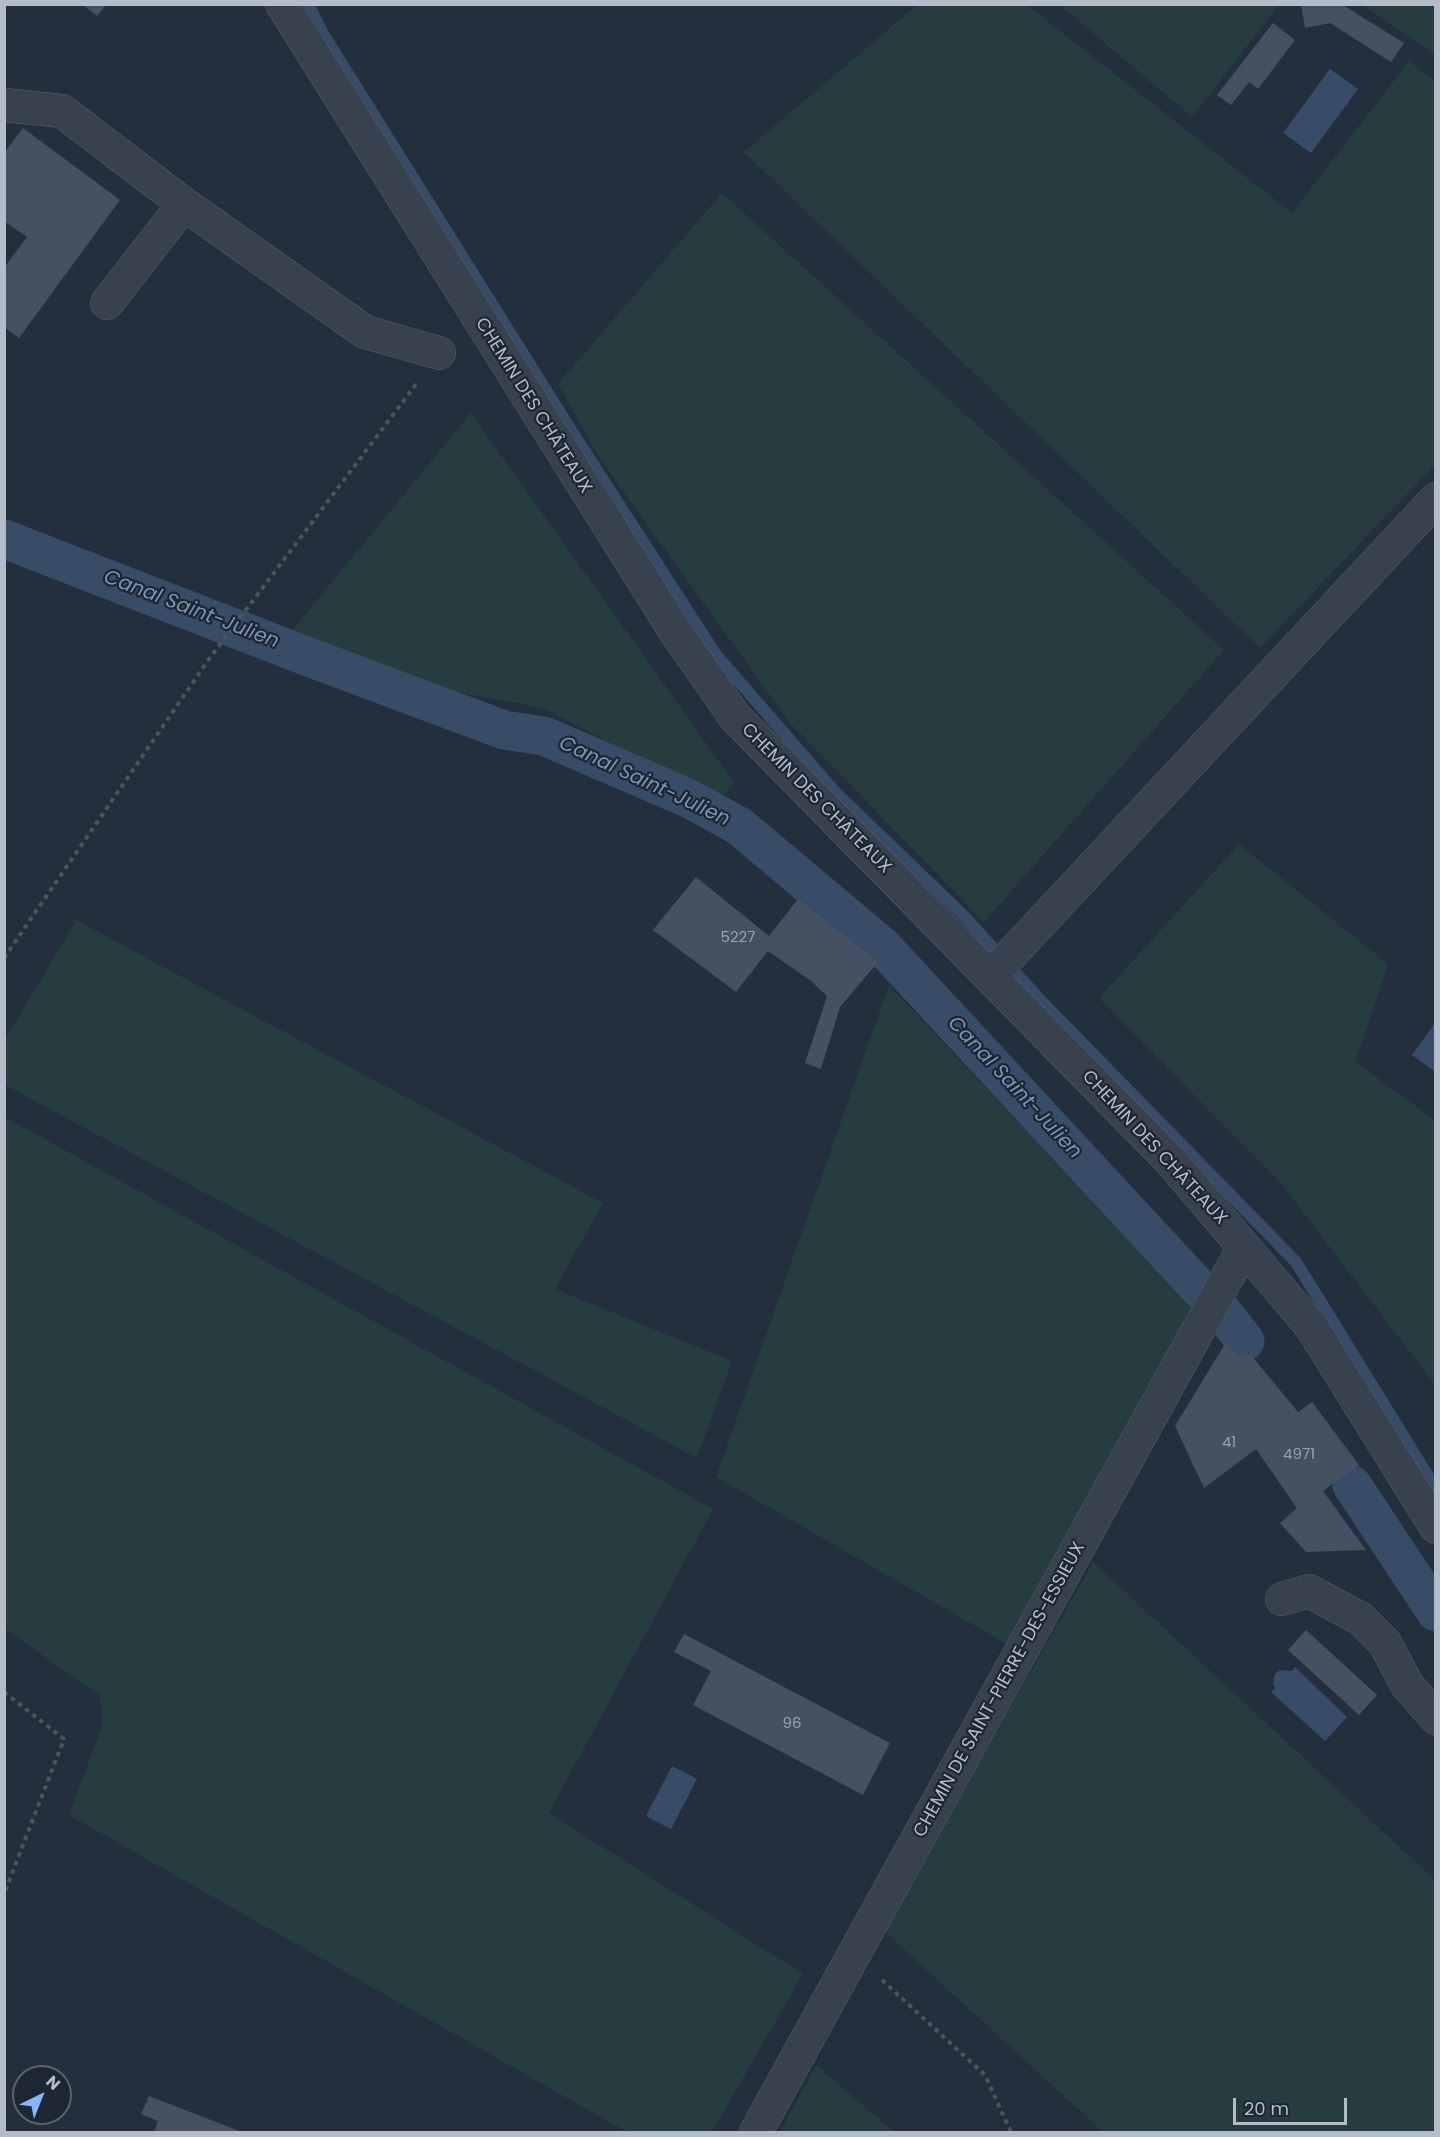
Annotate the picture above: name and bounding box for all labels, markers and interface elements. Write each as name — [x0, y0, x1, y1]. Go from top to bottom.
street label: CHEMIN DES CHÂTEAUX — [470, 314, 596, 498]
water label: Canal Saint-Julien — [100, 566, 282, 654]
street label: CHEMIN DES CHÂTEAUX — [737, 720, 895, 878]
water label: Canal Saint-Julien — [555, 732, 733, 832]
house number: 5227 — [721, 929, 755, 947]
water label: Canal Saint-Julien — [942, 1012, 1086, 1164]
street label: CHEMIN DES CHÂTEAUX — [1077, 1066, 1231, 1230]
house number: 41 — [1222, 1434, 1236, 1452]
house number: 4971 — [1283, 1446, 1315, 1464]
street label: CHEMIN DE SAINT-PIERRE-DES-ESSIEUX — [910, 1539, 1090, 1841]
house number: 96 — [783, 1715, 801, 1733]
north arrow — [12, 2065, 72, 2125]
text: N — [41, 2070, 65, 2095]
scale bar — [1236, 2086, 1350, 2124]
text: 20 m — [1244, 2096, 1289, 2121]

